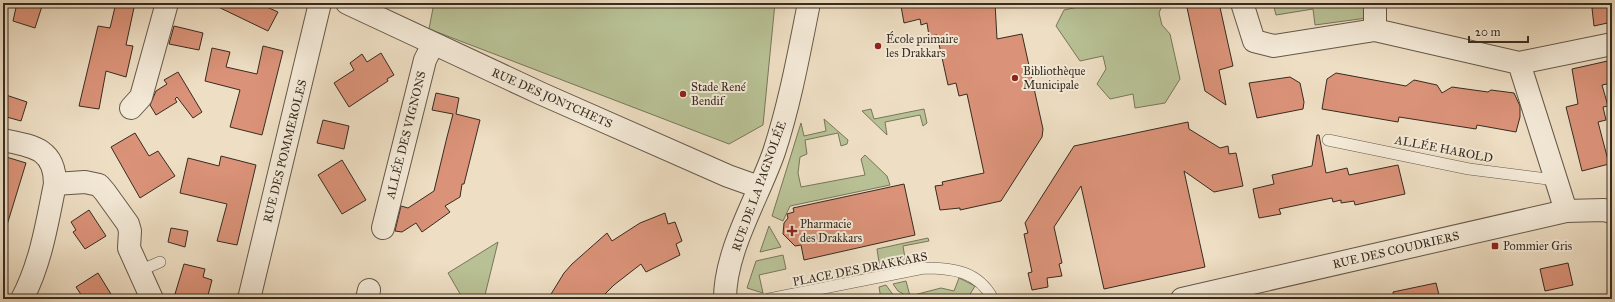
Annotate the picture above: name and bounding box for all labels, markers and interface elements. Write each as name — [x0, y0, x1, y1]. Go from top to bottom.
scale bar — [1469, 18, 1528, 44]
text: 20 m — [1475, 25, 1501, 39]
place label: École primaire les Drakkars — [886, 30, 958, 60]
marker: École primaire les Drakkars — [873, 41, 883, 51]
place label: Bibliothèque Municipale — [1023, 64, 1086, 92]
street label: RUE DES JONTCHETS — [489, 65, 615, 132]
street label: ALLÉE DES VIGNONS — [381, 69, 429, 201]
marker: Bibliothèque Municipale — [1010, 73, 1020, 83]
street label: RUE DES POMMEROLES — [260, 78, 310, 224]
place label: Stade René Bendif — [691, 80, 746, 108]
marker: Stade René Bendif — [678, 89, 688, 99]
street label: RUE DE LA PAGNOLÉE — [727, 118, 789, 253]
street label: ALLÉE HAROLD — [1393, 130, 1495, 165]
place label: Pharmacie des Drakkars — [800, 217, 862, 245]
marker: Pharmacie des Drakkars — [787, 226, 797, 236]
street label: RUE DES COUDRIERS — [1331, 229, 1461, 271]
place label: Pommier Gris — [1503, 239, 1572, 253]
marker: Pommier Gris — [1490, 241, 1500, 251]
street label: PLACE DES DRAKKARS — [791, 249, 929, 289]

